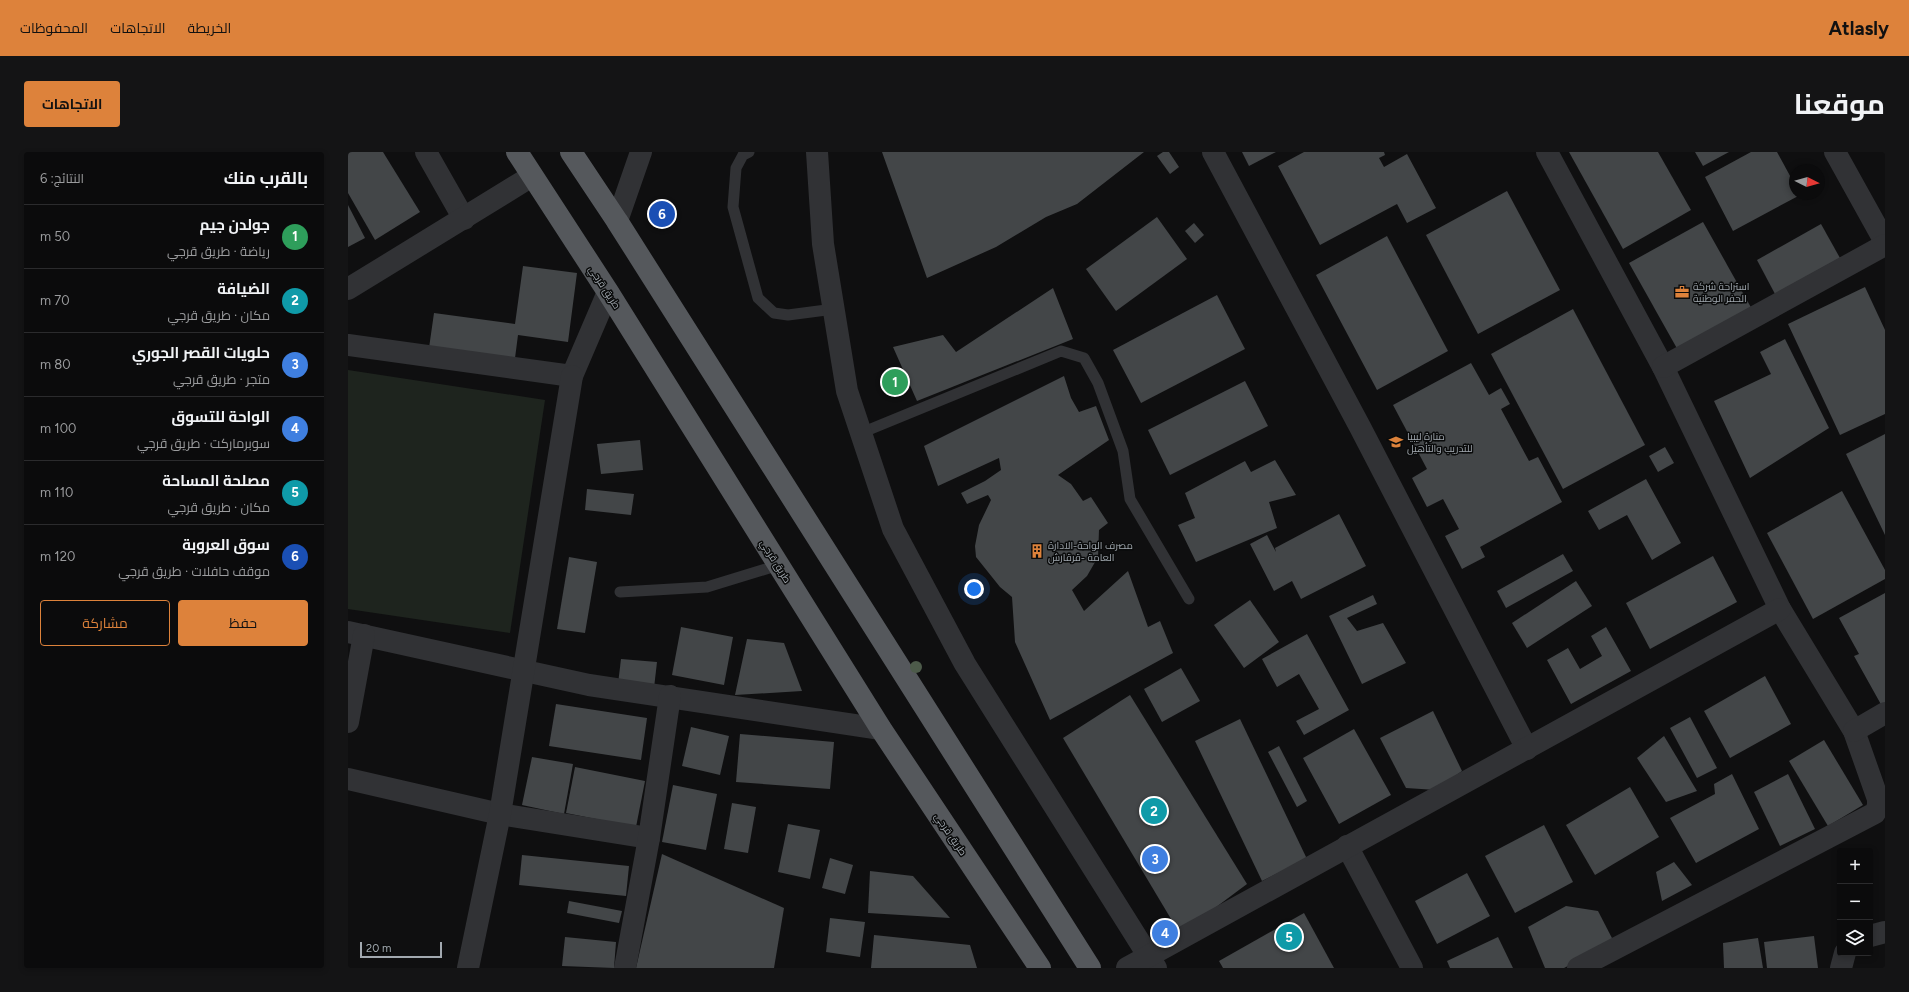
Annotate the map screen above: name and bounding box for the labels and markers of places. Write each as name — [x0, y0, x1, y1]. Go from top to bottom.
pin: 6 — [649, 199, 675, 229]
place label: استراحة شركة الحفر الوطنية — [1693, 280, 1750, 305]
office icon: استراحة شركة الحفر الوطنية — [1674, 284, 1690, 300]
pin: 1 — [882, 367, 908, 397]
place label: منارة ليبيا للتدريب والتأهيل — [1407, 430, 1473, 455]
school or university icon: منارة ليبيا للتدريب والتأهيل — [1388, 434, 1404, 450]
place label: مصرف الواحة-الادارة العامة -قرقارش — [1048, 539, 1133, 564]
building icon: مصرف الواحة-الادارة العامة -قرقارش — [1029, 543, 1045, 559]
pin: 2 — [1141, 796, 1167, 826]
pin: 3 — [1142, 844, 1168, 874]
pin: 4 — [1152, 918, 1178, 948]
pin: 5 — [1276, 922, 1302, 952]

